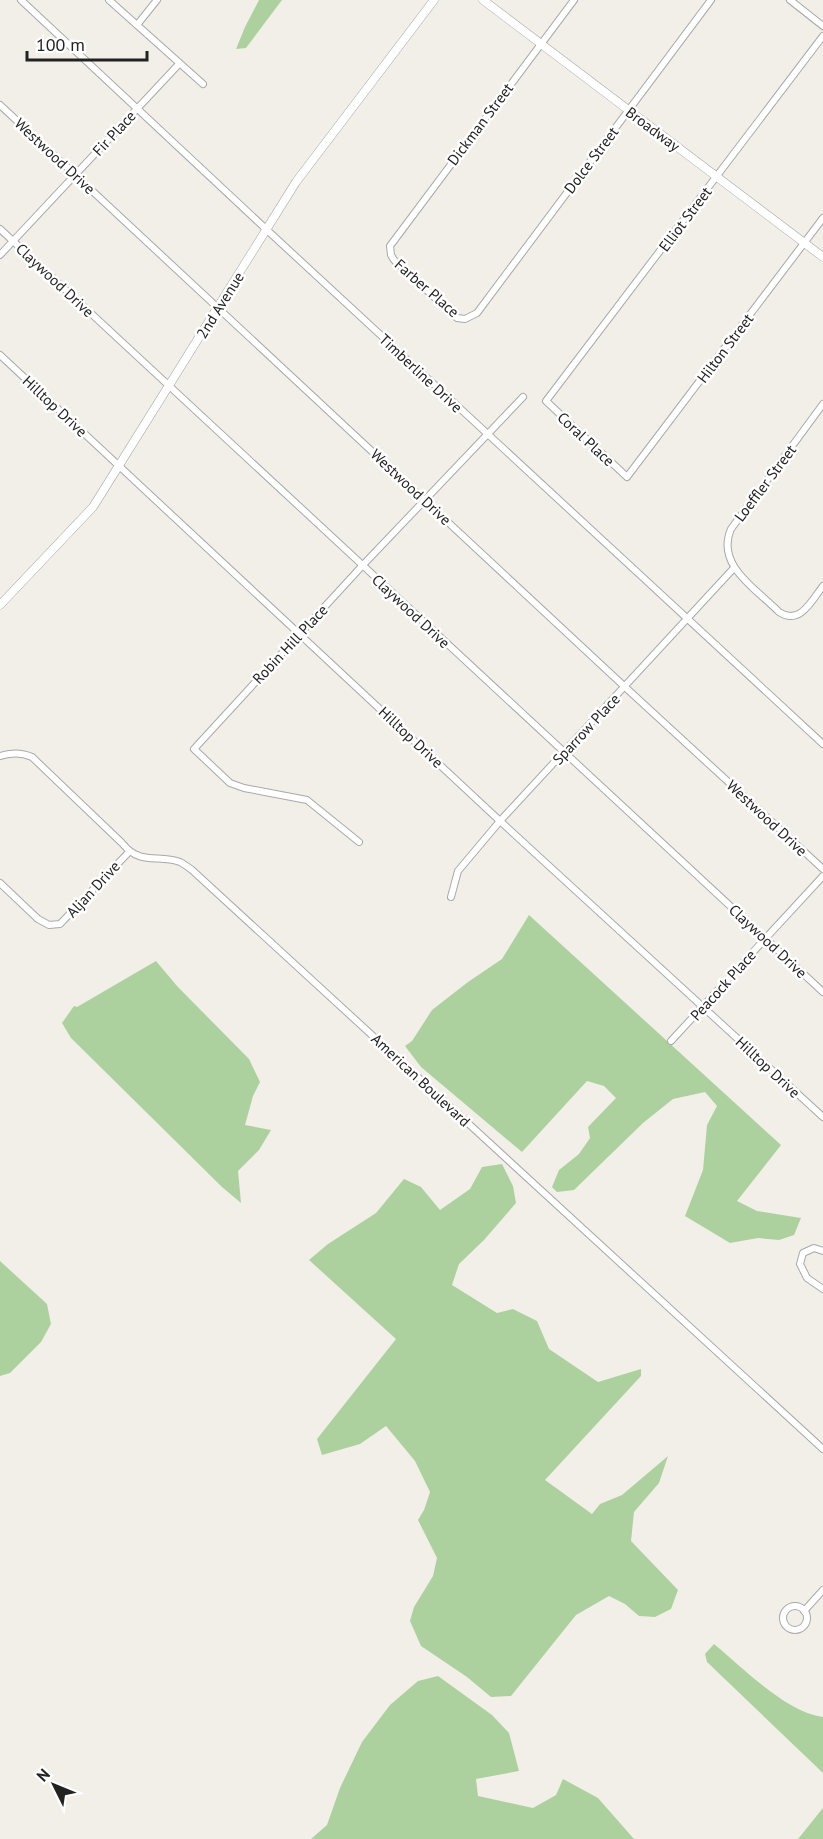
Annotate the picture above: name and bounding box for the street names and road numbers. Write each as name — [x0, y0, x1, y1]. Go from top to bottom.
street label: Dickman Street — [443, 79, 517, 169]
street label: Broadway — [622, 102, 684, 156]
street label: Fir Place — [88, 106, 140, 160]
street label: Westwood Drive — [11, 114, 99, 198]
street label: Dolce Street — [560, 123, 622, 197]
street label: Elliot Street — [654, 183, 716, 255]
street label: Claywood Drive — [12, 239, 98, 321]
street label: Farber Place — [391, 255, 463, 321]
street label: 2nd Avenue — [192, 268, 248, 342]
street label: Hilton Street — [693, 310, 757, 386]
street label: Timberline Drive — [375, 329, 467, 417]
street label: Hilltop Drive — [19, 371, 91, 441]
street label: Coral Place — [553, 408, 619, 470]
street label: Loeffler Street — [730, 441, 800, 525]
street label: Westwood Drive — [367, 445, 455, 529]
street label: Claywood Drive — [368, 570, 454, 652]
street label: Robin Hill Place — [248, 600, 332, 688]
street label: Sparrow Place — [548, 689, 624, 769]
street label: Hilltop Drive — [375, 702, 447, 772]
street label: Westwood Drive — [723, 776, 811, 860]
street label: Aljan Drive — [62, 857, 124, 921]
street label: Claywood Drive — [725, 900, 811, 982]
street label: Peacock Place — [686, 946, 760, 1024]
street label: American Boulevard — [368, 1029, 474, 1131]
street label: Hilltop Drive — [732, 1032, 804, 1102]

